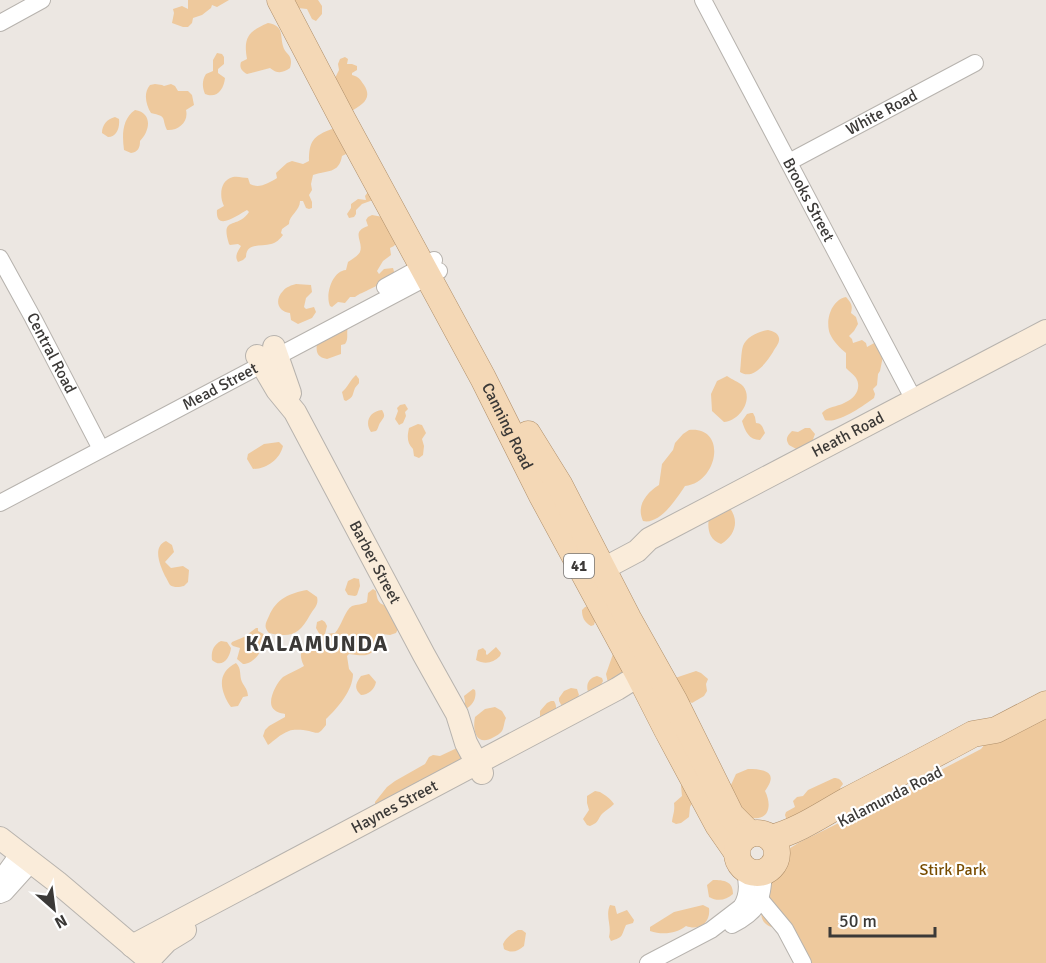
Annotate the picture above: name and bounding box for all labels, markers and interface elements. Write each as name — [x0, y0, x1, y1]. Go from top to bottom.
street label: White Road — [843, 86, 921, 140]
street label: Brooks Street — [778, 155, 839, 246]
street label: Central Road — [22, 309, 80, 397]
street label: Mead Street — [179, 358, 262, 415]
street label: Canning Road — [477, 380, 537, 473]
street label: Heath Road — [808, 408, 887, 462]
street label: Barber Street — [345, 517, 405, 608]
road number: 41 — [564, 554, 594, 578]
district label: KALAMUNDA — [245, 630, 389, 657]
street label: Kalamunda Road — [834, 762, 946, 832]
street label: Haynes Street — [348, 776, 442, 838]
park label: Stirk Park — [919, 860, 987, 880]
north arrow — [24, 879, 84, 939]
scale bar — [830, 900, 935, 938]
text: N — [51, 910, 70, 933]
text: 50 m — [839, 910, 877, 932]

